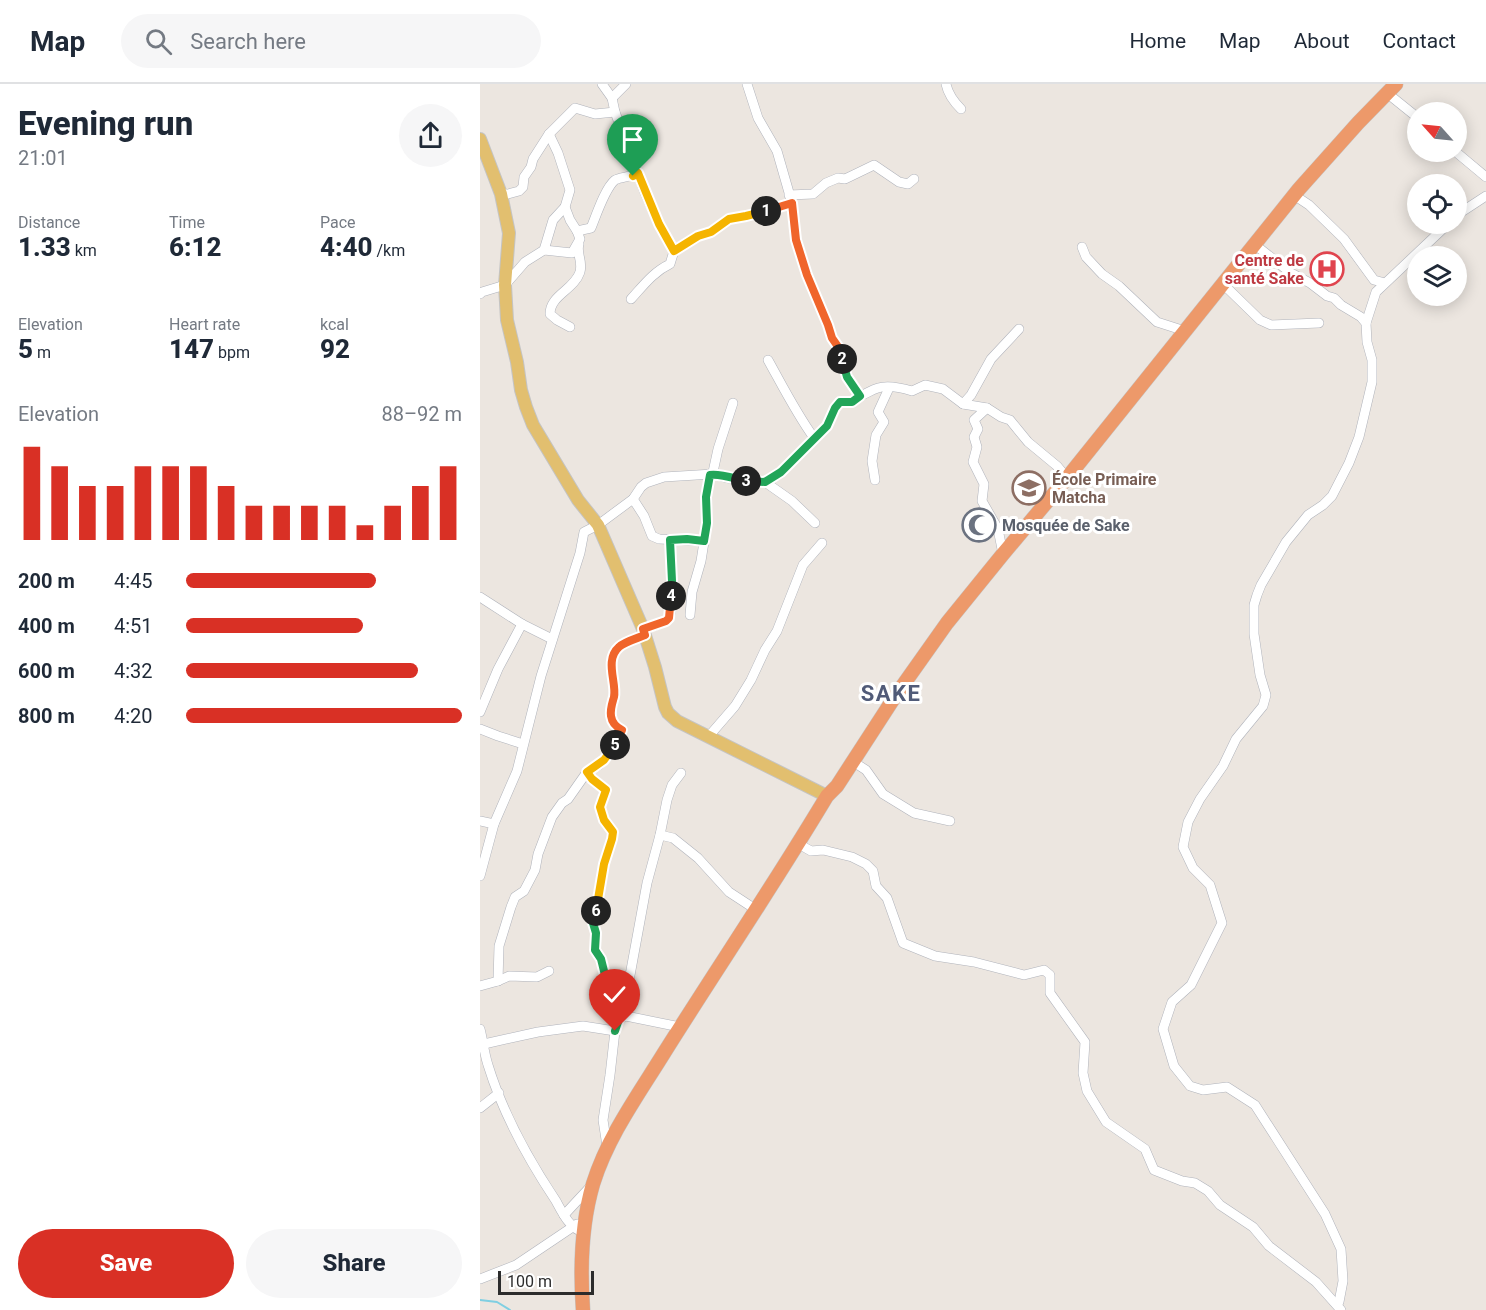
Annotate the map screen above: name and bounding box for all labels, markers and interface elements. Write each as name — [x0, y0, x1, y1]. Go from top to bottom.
search box — [121, 14, 541, 68]
text: Map — [30, 25, 85, 58]
icon: search — [142, 25, 175, 58]
text: Search here — [190, 29, 306, 54]
text: Home — [1130, 29, 1186, 53]
text: Map — [1219, 29, 1261, 53]
text: About — [1294, 29, 1350, 53]
text: Contact — [1383, 29, 1456, 53]
north arrow — [1407, 102, 1467, 162]
map controls — [1407, 102, 1467, 306]
text: Evening run — [18, 104, 193, 143]
button: share — [399, 104, 462, 167]
pin — [607, 114, 658, 176]
icon: arrive — [616, 123, 649, 156]
text: 21:01 — [18, 146, 68, 170]
button: locate — [1407, 174, 1467, 234]
pin: 1 — [751, 196, 781, 226]
text: 1 — [761, 201, 771, 220]
text: Distance — [18, 213, 80, 232]
text: Time — [169, 213, 205, 232]
text: Pace — [320, 213, 356, 232]
text: 1.33 — [18, 232, 71, 262]
text: 6:12 — [169, 232, 222, 262]
text: 4:40 — [320, 232, 373, 262]
text: km — [71, 241, 97, 260]
text: /km — [373, 241, 405, 260]
button: layers — [1407, 246, 1467, 306]
place label: Centre de santé Sake — [1225, 251, 1304, 288]
hospital icon: Centre de santé Sake — [1309, 251, 1345, 287]
text: Elevation — [18, 315, 83, 334]
text: Heart rate — [169, 315, 240, 334]
text: kcal — [320, 315, 349, 334]
text: 5 — [18, 334, 33, 364]
text: 147 — [169, 334, 214, 364]
text: 92 — [320, 334, 350, 364]
text: m — [33, 343, 51, 362]
text: bpm — [214, 343, 250, 362]
pin: 2 — [827, 344, 857, 374]
text: 2 — [837, 349, 847, 368]
text: Elevation — [18, 402, 99, 426]
text: 88–92 m — [381, 402, 462, 426]
pin: 3 — [731, 466, 761, 496]
school or university icon: École Primaire Matcha — [1011, 470, 1047, 506]
place label: École Primaire Matcha — [1052, 470, 1157, 507]
text: 3 — [741, 471, 751, 490]
mosque icon: Mosquée de Sake — [961, 507, 997, 543]
place label: Mosquée de Sake — [1002, 516, 1130, 535]
text: 200 m — [18, 569, 75, 593]
text: 4:45 — [114, 569, 153, 593]
pin: 4 — [656, 581, 686, 611]
text: 4 — [666, 586, 676, 605]
text: 400 m — [18, 614, 75, 638]
text: 4:51 — [114, 614, 153, 638]
text: 600 m — [18, 659, 75, 683]
text: 4:32 — [114, 659, 153, 683]
district label: SAKE — [861, 681, 921, 706]
text: 800 m — [18, 704, 75, 728]
text: 4:20 — [114, 704, 153, 728]
pin: 5 — [600, 730, 630, 760]
text: 5 — [610, 735, 620, 754]
pin: 6 — [581, 896, 611, 926]
text: 6 — [591, 901, 601, 920]
pin — [589, 969, 640, 1031]
icon: check — [598, 978, 631, 1011]
button: Save — [18, 1229, 234, 1298]
button: Share — [246, 1229, 462, 1298]
scale bar — [498, 1268, 594, 1296]
text: 100 m — [507, 1272, 552, 1291]

